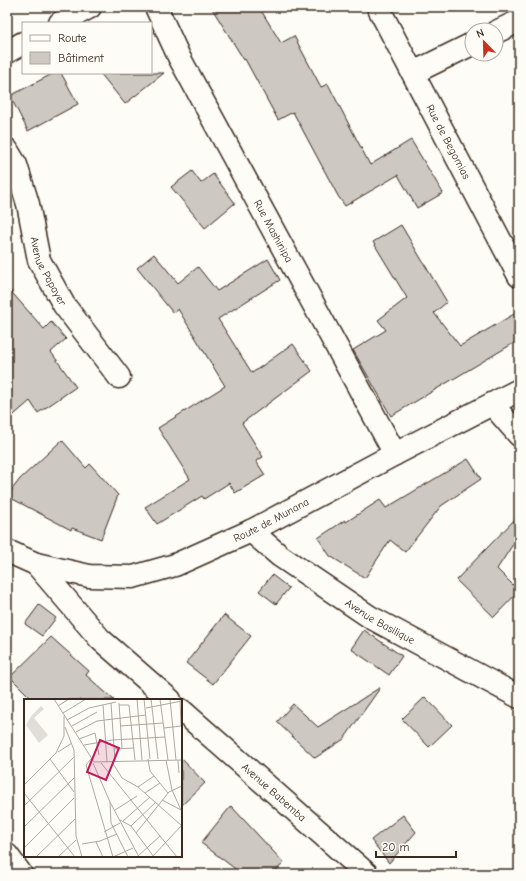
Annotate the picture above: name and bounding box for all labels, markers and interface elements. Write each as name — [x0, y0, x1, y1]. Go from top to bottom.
legend — [22, 22, 152, 74]
north arrow — [464, 22, 504, 62]
text: N — [474, 26, 486, 41]
text: Route — [58, 31, 87, 45]
text: Bâtiment — [58, 51, 104, 65]
street label: Rue de Begomias — [423, 102, 473, 182]
street label: Rue Mashinipa — [251, 198, 295, 265]
street label: Avenue Papayer — [28, 236, 69, 309]
street label: Route de Munana — [231, 495, 311, 545]
street label: Avenue Basilique — [343, 596, 418, 647]
inset map — [24, 699, 182, 857]
street label: Avenue Babemba — [239, 760, 309, 824]
scale bar — [376, 833, 456, 859]
text: 20 m — [382, 840, 410, 854]

